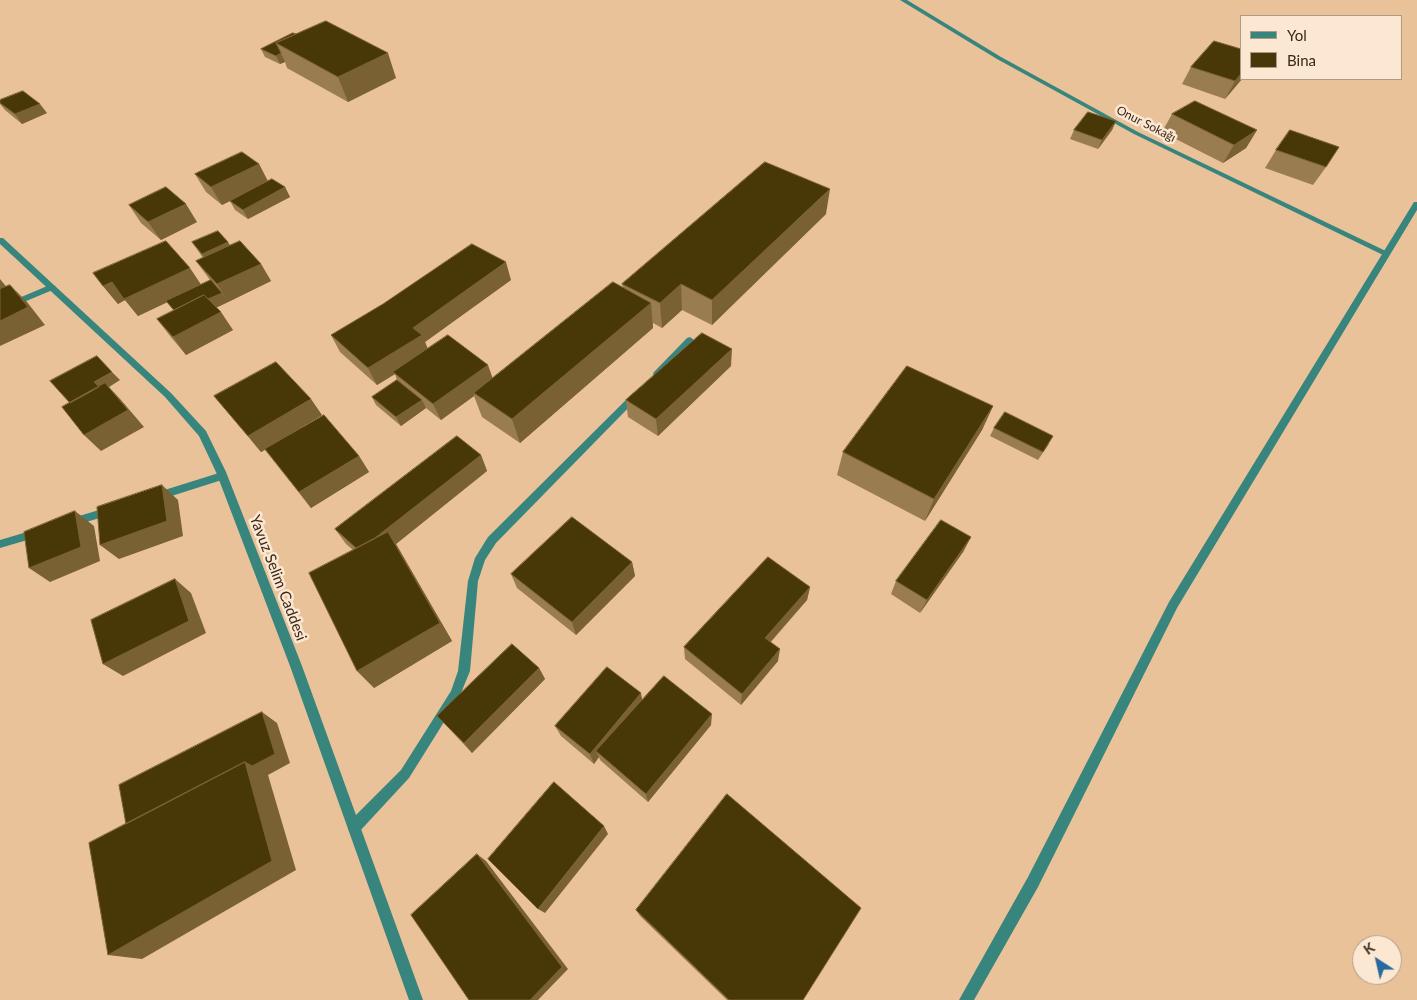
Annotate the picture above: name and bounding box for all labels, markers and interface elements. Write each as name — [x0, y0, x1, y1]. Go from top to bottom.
legend — [1240, 15, 1402, 80]
text: Yol — [1287, 26, 1307, 44]
text: Bina — [1287, 51, 1316, 69]
street label: Onur Sokağı — [1114, 103, 1178, 145]
street label: Yavuz Selim Caddesi — [246, 513, 310, 643]
north arrow — [1352, 935, 1402, 985]
text: K — [1360, 938, 1377, 958]

